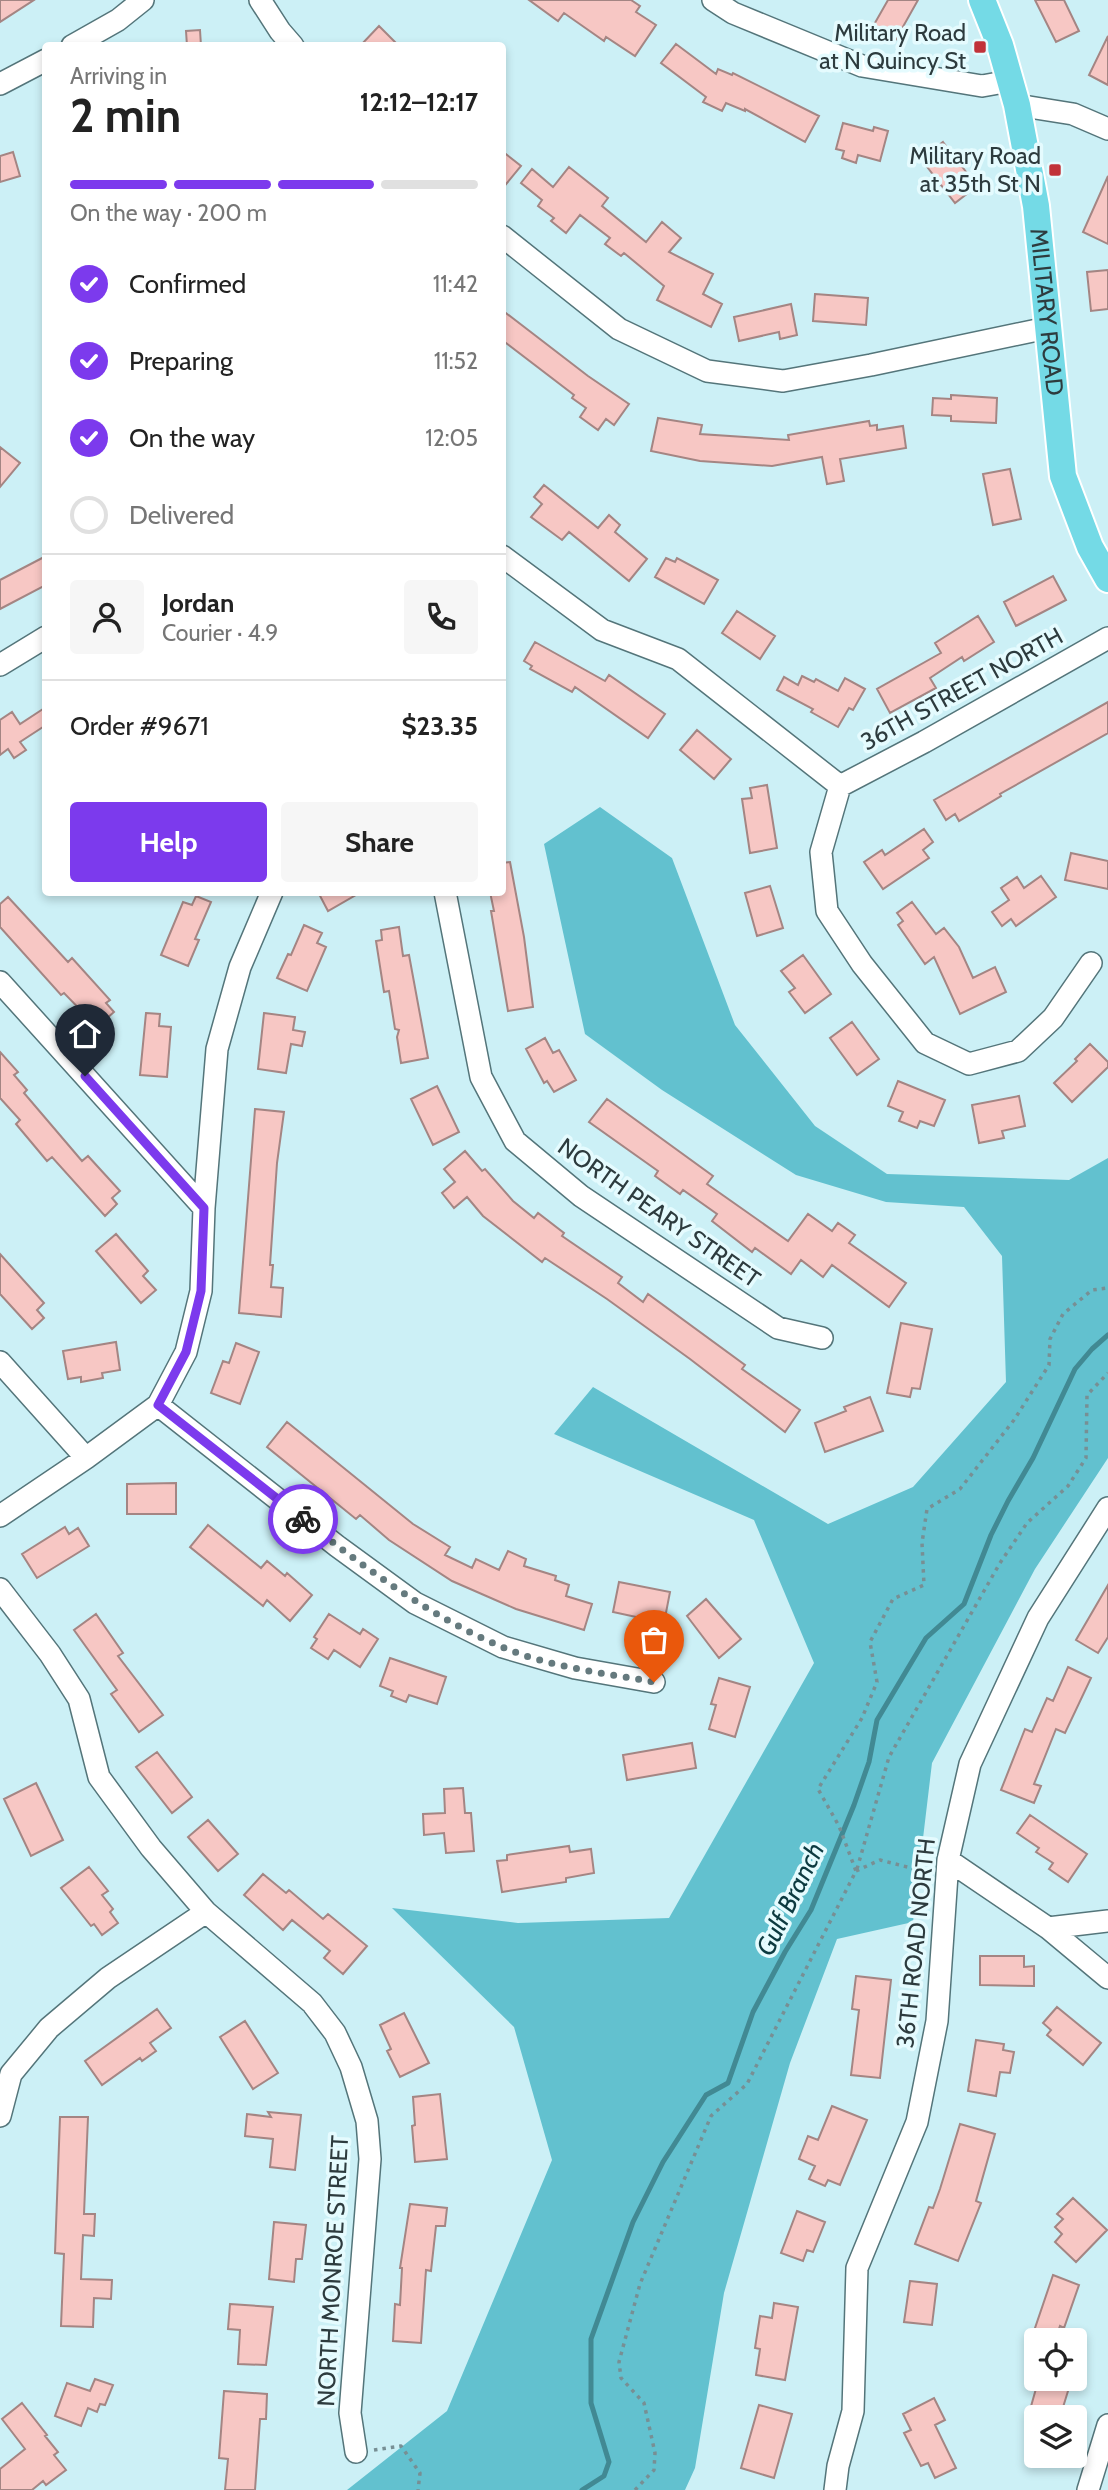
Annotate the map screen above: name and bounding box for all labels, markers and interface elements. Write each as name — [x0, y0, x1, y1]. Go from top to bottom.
place label: Military Road at N Quincy St — [819, 18, 966, 75]
marker: Military Road at N Quincy St — [972, 39, 988, 55]
text: Arriving in — [70, 62, 167, 90]
text: 12:12–12:17 — [360, 86, 478, 118]
text: 2 min — [70, 88, 181, 144]
place label: Military Road at 35th St N — [909, 141, 1041, 198]
marker: Military Road at 35th St N — [1047, 162, 1063, 178]
text: On the way · 200 m — [70, 199, 267, 227]
street label: MILITARY ROAD — [1024, 227, 1070, 397]
icon: check — [70, 265, 108, 303]
text: Confirmed — [129, 268, 246, 300]
text: 11:42 — [433, 270, 478, 298]
icon: check — [70, 342, 108, 380]
text: Preparing — [129, 345, 233, 377]
text: 11:52 — [434, 347, 478, 375]
icon: check — [70, 419, 108, 457]
text: On the way — [129, 422, 255, 454]
text: 12:05 — [425, 424, 478, 452]
text: Delivered — [129, 499, 234, 531]
button: person — [70, 580, 144, 654]
button: phone — [404, 580, 478, 654]
text: Jordan — [162, 587, 234, 619]
text: Courier · 4.9 — [162, 619, 278, 647]
street label: 36TH STREET NORTH — [856, 621, 1068, 756]
text: Order #9671 — [70, 710, 209, 742]
text: $23.35 — [401, 710, 478, 742]
button: Help — [70, 802, 267, 882]
button: Share — [281, 802, 478, 882]
pin — [55, 1004, 115, 1076]
icon: home — [66, 1015, 104, 1053]
street label: NORTH PEARY STREET — [553, 1132, 766, 1294]
courier — [268, 1484, 338, 1554]
icon: bike — [284, 1500, 322, 1538]
pin — [624, 1610, 684, 1682]
icon: bag — [635, 1621, 673, 1659]
water label: Gulf Branch — [749, 1837, 831, 1961]
street label: 36TH ROAD NORTH — [890, 1837, 941, 2049]
street label: NORTH MONROE STREET — [311, 2134, 354, 2407]
map controls — [1024, 2328, 1087, 2468]
button: locate — [1024, 2328, 1087, 2391]
button: layers — [1024, 2405, 1087, 2468]

